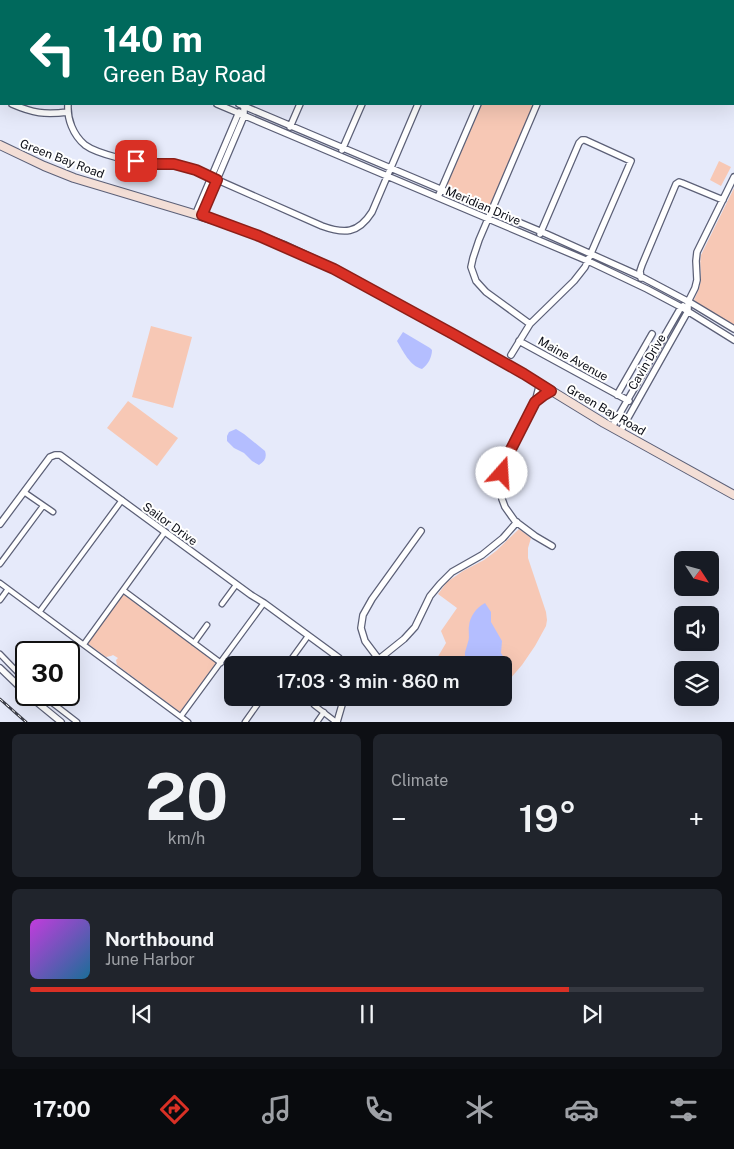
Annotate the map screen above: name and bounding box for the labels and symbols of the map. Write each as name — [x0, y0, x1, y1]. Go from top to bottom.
street label: Green Bay Road — [18, 137, 106, 181]
pin — [115, 140, 157, 182]
street label: Meridian Drive — [443, 184, 523, 228]
street label: Cavin Drive — [625, 331, 669, 392]
street label: Maine Avenue — [535, 334, 611, 384]
street label: Green Bay Road — [564, 382, 648, 438]
position arrow — [475, 446, 527, 498]
street label: Sailor Drive — [140, 499, 200, 549]
north arrow — [674, 551, 719, 596]
speed limit sign: 30 — [15, 641, 80, 706]

